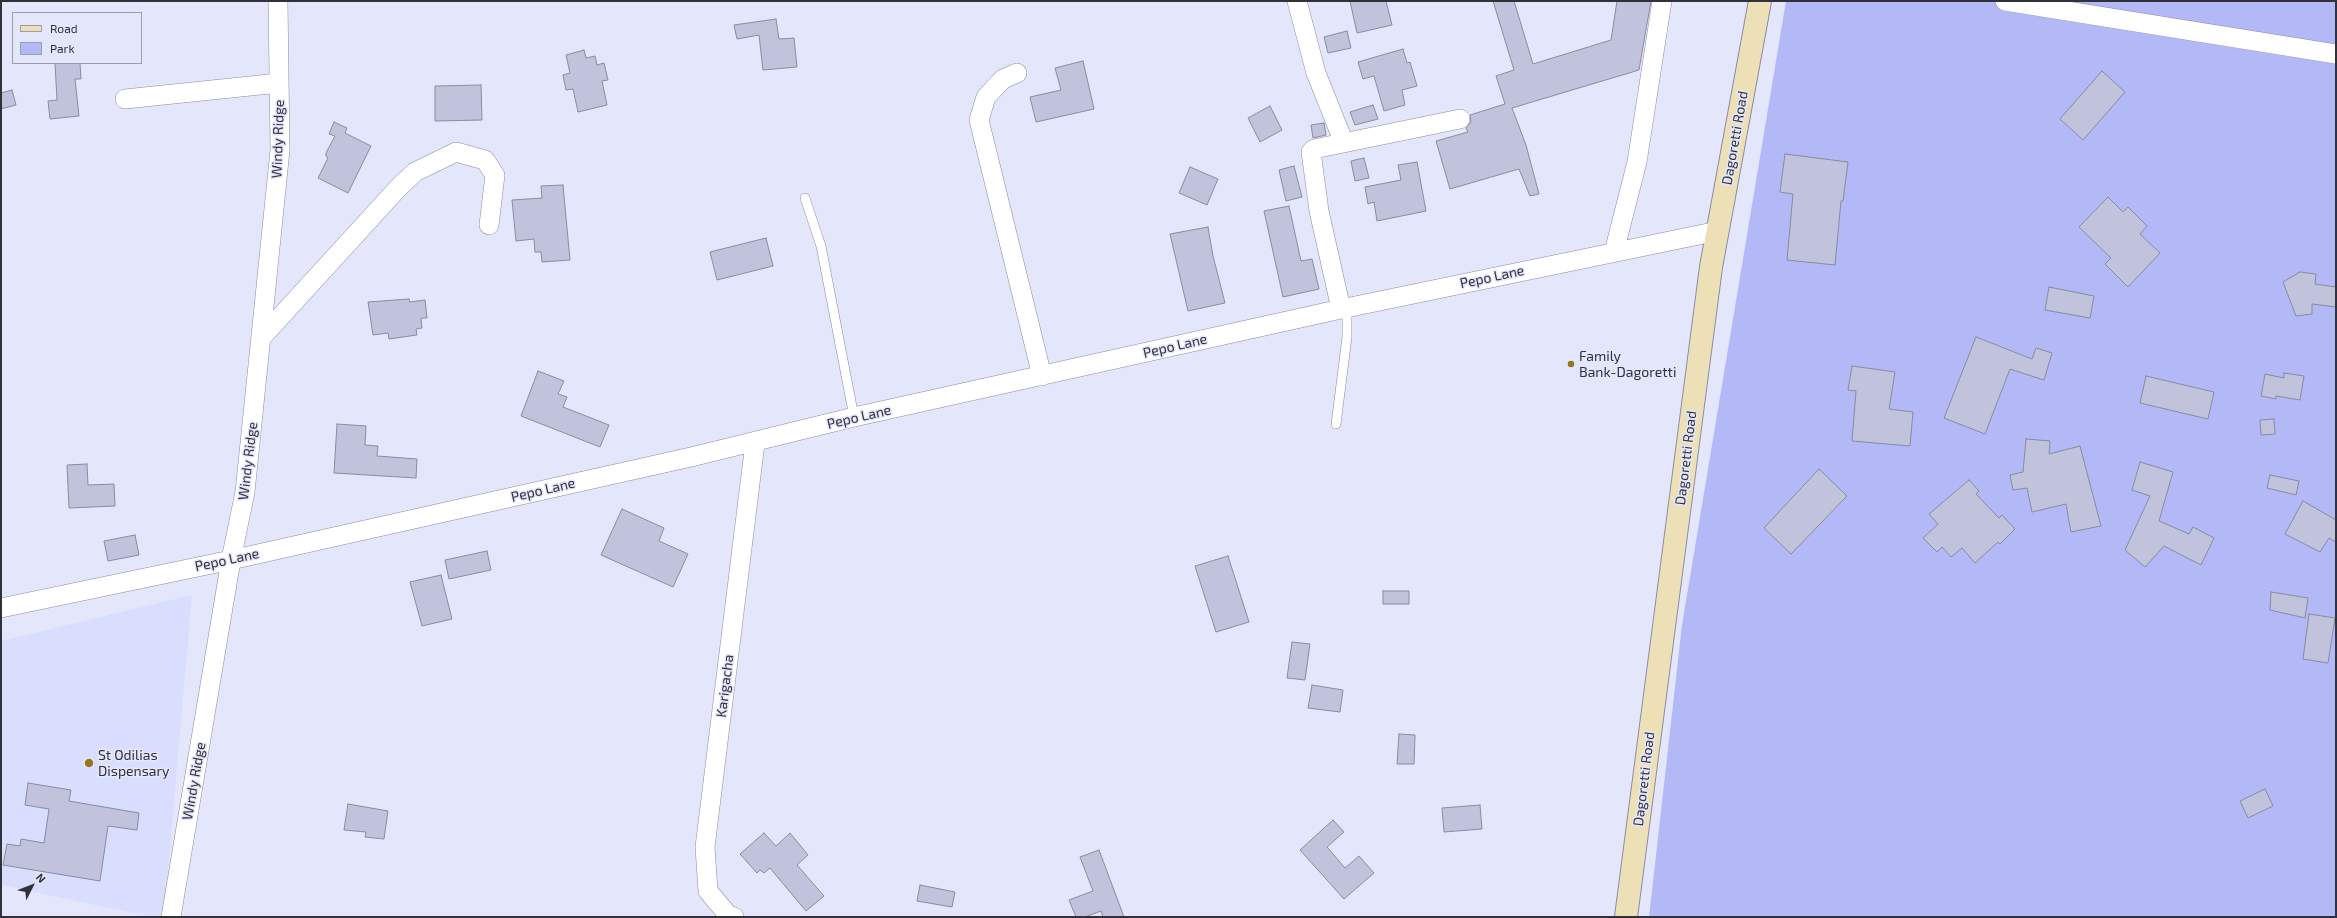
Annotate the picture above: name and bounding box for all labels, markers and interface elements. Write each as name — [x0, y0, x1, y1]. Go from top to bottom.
legend — [12, 12, 142, 64]
text: Road — [50, 21, 78, 35]
text: Park — [50, 41, 75, 55]
street label: Dagoretti Road — [1718, 90, 1752, 186]
street label: Windy Ridge — [268, 99, 288, 179]
street label: Pepo Lane — [1458, 262, 1526, 292]
street label: Pepo Lane — [1141, 330, 1209, 362]
place label: Family Bank-Dagoretti — [1579, 348, 1676, 380]
marker: Family Bank-Dagoretti — [1566, 359, 1576, 369]
street label: Pepo Lane — [825, 401, 893, 433]
street label: Dagoretti Road — [1672, 410, 1700, 506]
street label: Windy Ridge — [235, 421, 261, 501]
street label: Pepo Lane — [509, 474, 577, 506]
street label: Pepo Lane — [193, 545, 261, 575]
street label: Karigacha — [713, 654, 737, 718]
street label: Dagoretti Road — [1630, 731, 1658, 827]
street label: Windy Ridge — [179, 741, 209, 821]
place label: St Odilias Dispensary — [98, 747, 169, 780]
marker: St Odilias Dispensary — [83, 757, 95, 769]
north arrow — [12, 866, 52, 906]
text: N — [34, 870, 49, 885]

